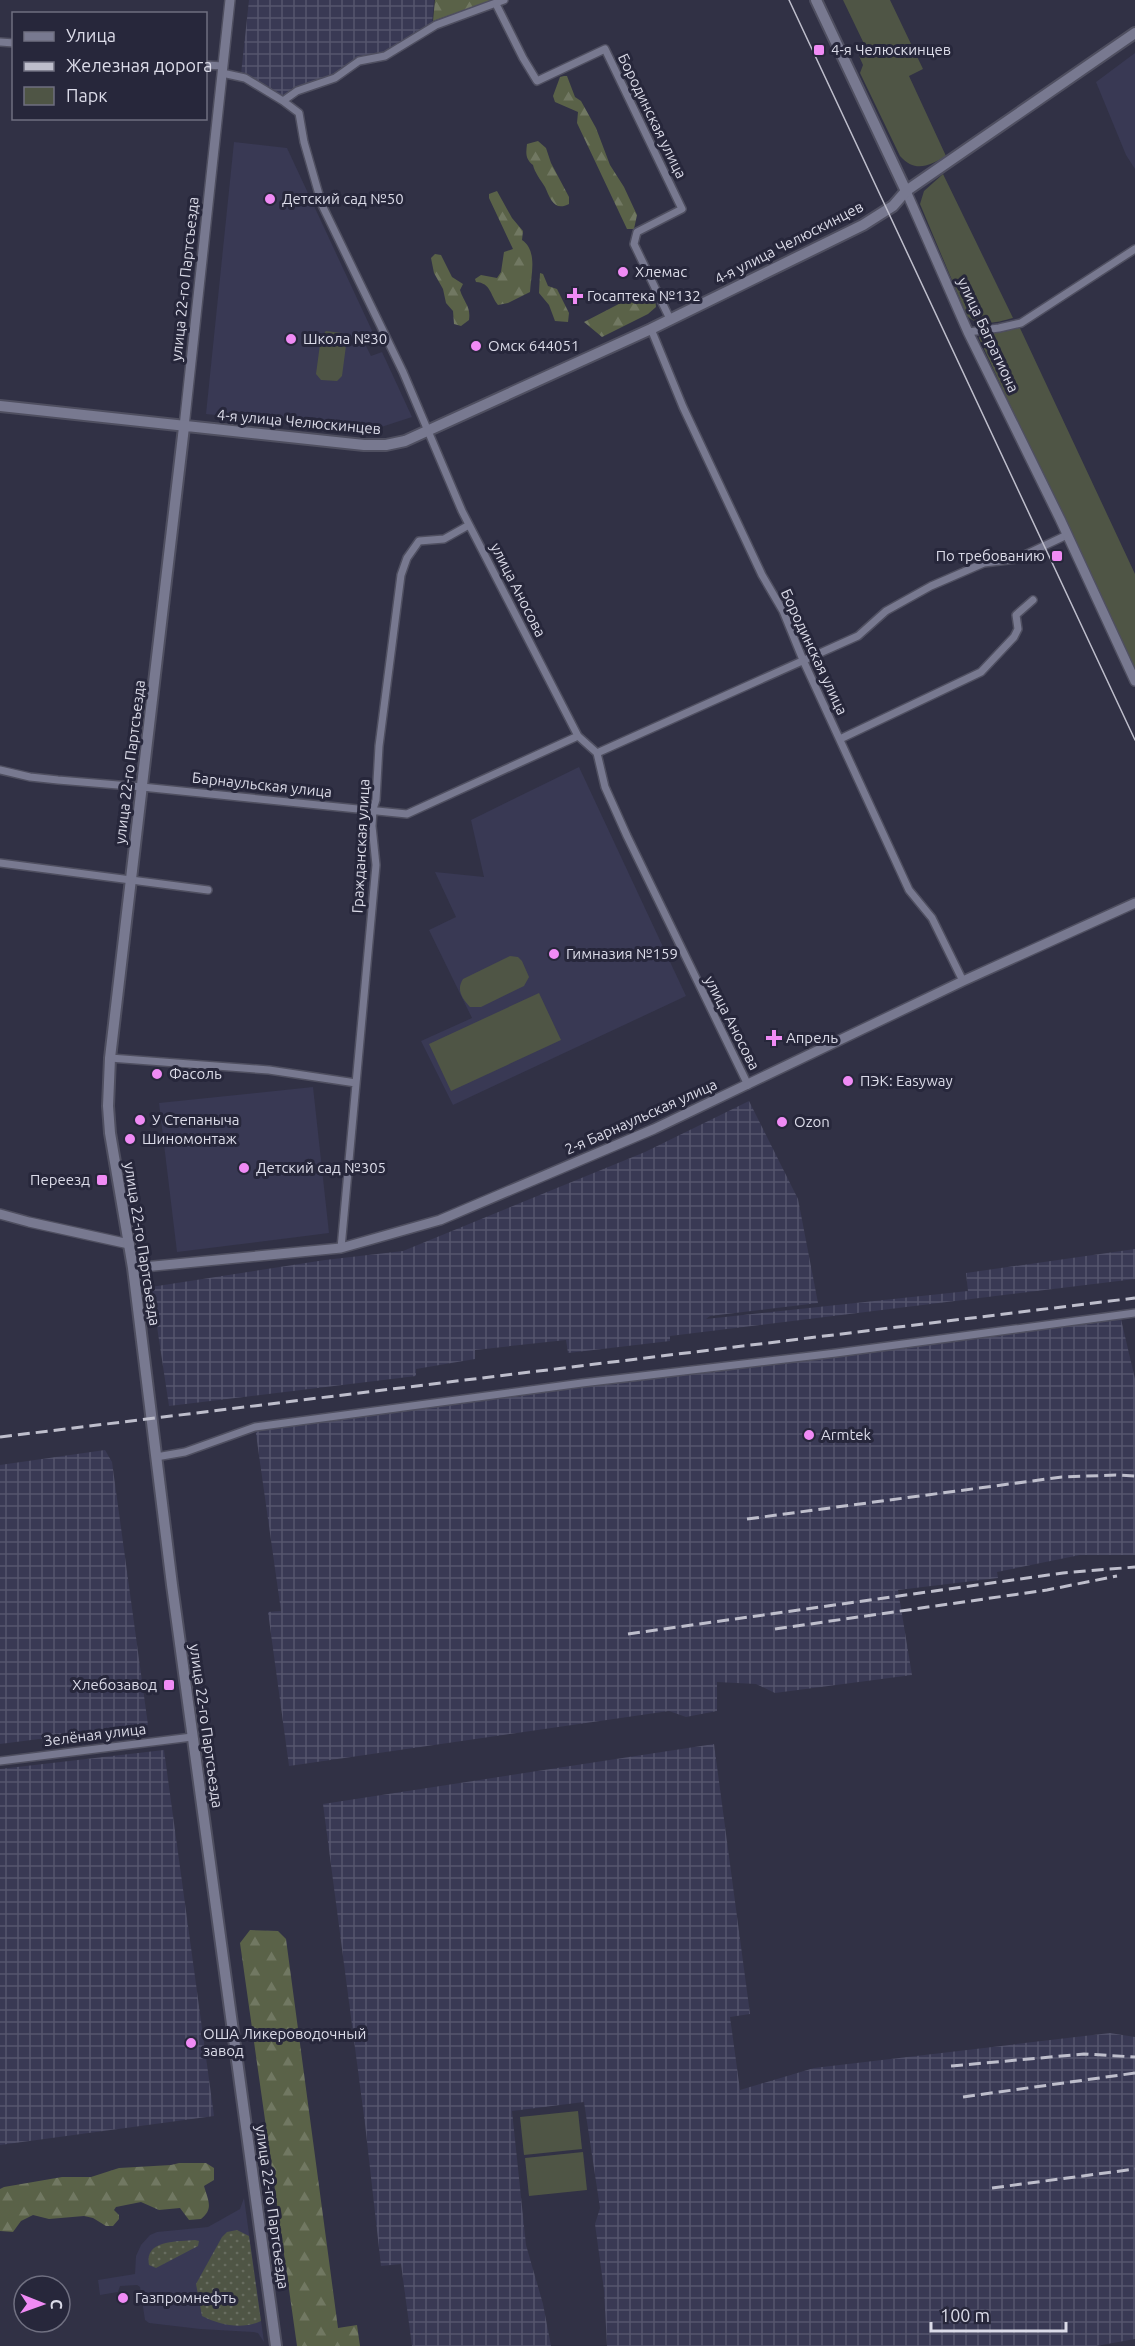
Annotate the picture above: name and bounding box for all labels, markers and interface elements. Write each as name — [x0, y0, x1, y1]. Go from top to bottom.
legend — [12, 12, 207, 120]
text: Улица — [66, 25, 116, 45]
place label: 4-я Челюскинцев — [831, 41, 951, 58]
marker: 4-я Челюскинцев — [812, 43, 826, 57]
street label: Бородинская улица — [615, 51, 690, 181]
text: Железная дорога — [66, 55, 213, 75]
text: Парк — [66, 85, 107, 105]
place label: Детский сад №50 — [282, 190, 404, 207]
marker: Детский сад №50 — [263, 192, 277, 206]
street label: улица 22-го Партсъезда — [167, 196, 202, 362]
street label: 4-я улица Челюскинцев — [712, 198, 866, 287]
place label: Хлемас — [635, 263, 687, 280]
marker: Хлемас — [616, 265, 630, 279]
street label: улица Багратиона — [954, 275, 1023, 395]
place label: Госаптека №132 — [587, 287, 701, 304]
marker: Госаптека №132 — [568, 289, 582, 303]
place label: Школа №30 — [303, 330, 387, 347]
marker: Школа №30 — [284, 332, 298, 346]
place label: Омск 644051 — [488, 337, 579, 354]
marker: Омск 644051 — [469, 339, 483, 353]
street label: 4-я улица Челюскинцев — [216, 406, 382, 437]
street label: улица Аносова — [487, 540, 550, 640]
place label: По требованию — [936, 547, 1045, 564]
marker: По требованию — [1050, 549, 1064, 563]
street label: Бородинская улица — [778, 586, 851, 717]
street label: улица 22-го Партсъезда — [111, 679, 148, 845]
street label: Барнаульская улица — [191, 769, 333, 800]
street label: Гражданская улица — [348, 778, 373, 914]
place label: Гимназия №159 — [566, 945, 678, 962]
marker: Гимназия №159 — [547, 947, 561, 961]
street label: улица Аносова — [701, 973, 764, 1073]
place label: Апрель — [786, 1029, 838, 1046]
marker: Апрель — [767, 1031, 781, 1045]
place label: Фасоль — [169, 1065, 222, 1082]
marker: Фасоль — [150, 1067, 164, 1081]
place label: ПЭК: Easyway — [860, 1072, 953, 1089]
marker: ПЭК: Easyway — [841, 1074, 855, 1088]
street label: 2-я Барнаульская улица — [562, 1075, 720, 1158]
place label: У Степаныча — [152, 1111, 240, 1128]
marker: У Степаныча — [133, 1113, 147, 1127]
place label: Ozon — [794, 1113, 830, 1130]
marker: Ozon — [775, 1115, 789, 1129]
place label: Шиномонтаж — [142, 1130, 237, 1147]
marker: Шиномонтаж — [123, 1132, 137, 1146]
place label: Детский сад №305 — [256, 1159, 386, 1176]
street label: улица 22-го Партсъезда — [121, 1161, 164, 1327]
marker: Детский сад №305 — [237, 1161, 251, 1175]
place label: Переезд — [30, 1171, 90, 1188]
marker: Переезд — [95, 1173, 109, 1187]
place label: Armtek — [821, 1426, 872, 1443]
marker: Armtek — [802, 1428, 816, 1442]
street label: улица 22-го Партсъезда — [187, 1643, 226, 1809]
place label: Хлебозавод — [72, 1676, 157, 1693]
marker: Хлебозавод — [162, 1678, 176, 1692]
street label: Зелёная улица — [43, 1720, 147, 1749]
place label: ОША Ликероводочный завод — [203, 2025, 366, 2059]
marker: ОША Ликероводочный завод — [184, 2036, 198, 2050]
street label: улица 22-го Партсъезда — [253, 2124, 292, 2290]
north arrow — [12, 2274, 72, 2334]
place label: Газпромнефть — [135, 2289, 236, 2306]
marker: Газпромнефть — [116, 2291, 130, 2305]
scale bar — [931, 2295, 1066, 2333]
text: С — [48, 2299, 66, 2310]
text: 100 m — [940, 2305, 990, 2325]

